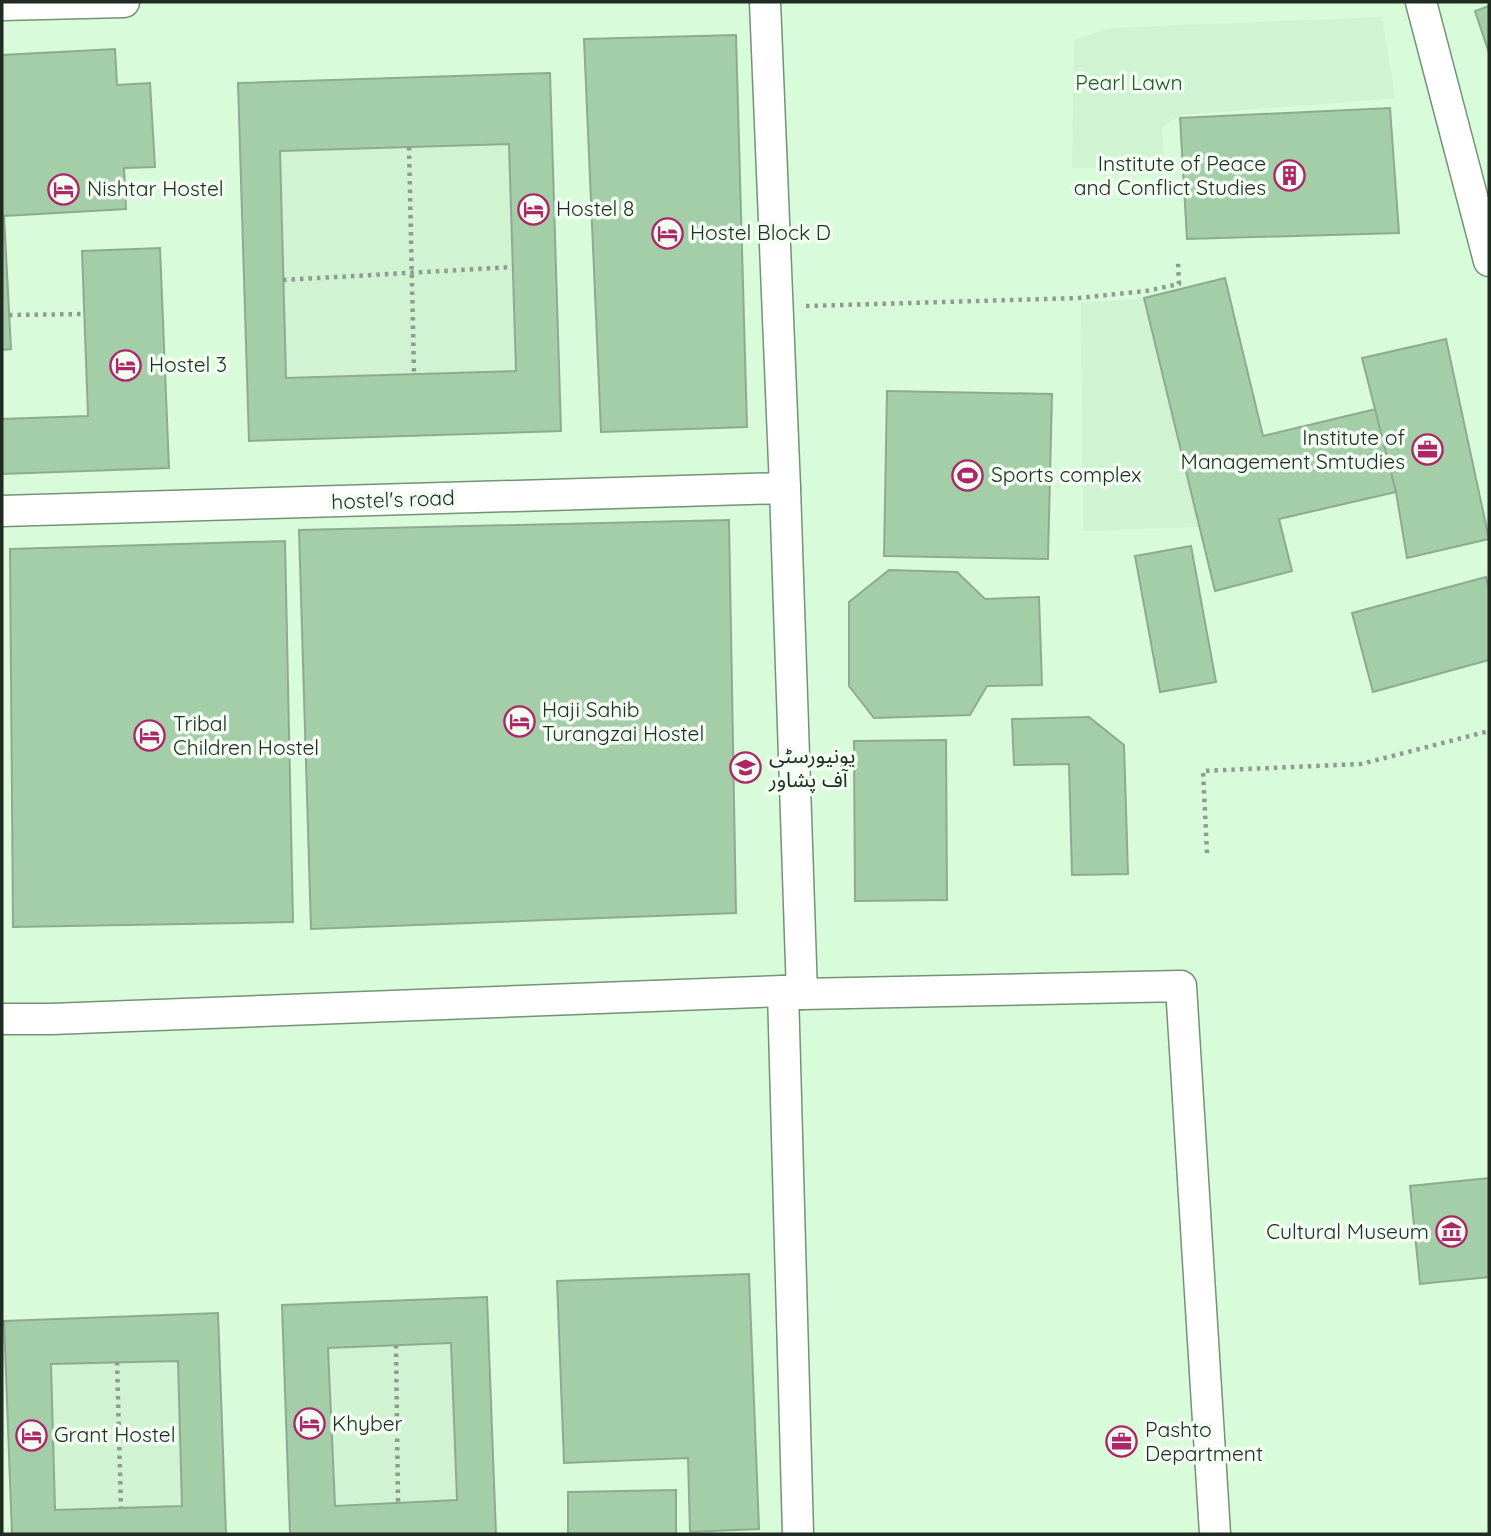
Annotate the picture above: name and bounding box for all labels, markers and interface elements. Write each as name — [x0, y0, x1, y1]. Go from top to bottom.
park label: Pearl Lawn — [1075, 69, 1183, 95]
place label: Institute of Peace and Conflict Studies — [1074, 150, 1266, 200]
building icon: Institute of Peace and Conflict Studies — [1272, 159, 1306, 193]
hotel icon: Nishtar Hostel — [47, 172, 81, 206]
place label: Nishtar Hostel — [87, 175, 224, 201]
hotel icon: Hostel 8 — [516, 192, 550, 226]
place label: Hostel 8 — [556, 195, 634, 221]
hotel icon: Hostel Block D — [650, 216, 684, 250]
place label: Hostel Block D — [690, 219, 831, 245]
hotel icon: Hostel 3 — [109, 348, 143, 382]
place label: Hostel 3 — [149, 351, 227, 377]
place label: Institute of Management Smtudies — [1181, 424, 1405, 474]
office icon: Institute of Management Smtudies — [1411, 433, 1445, 467]
sports icon: Sports complex — [951, 458, 985, 492]
place label: Sports complex — [991, 461, 1141, 487]
street label: hostel's road — [331, 484, 455, 514]
place label: Haji Sahib Turangzai Hostel — [542, 696, 704, 746]
hotel icon: Haji Sahib Turangzai Hostel — [502, 705, 536, 739]
place label: Tribal Children Hostel — [173, 710, 319, 760]
hotel icon: Tribal Children Hostel — [133, 719, 167, 753]
place label: یونیورسٹی آف پشاور — [768, 742, 855, 793]
school or university icon: یونیورسٹی آف پشاور — [729, 751, 763, 785]
museum icon: Cultural Museum — [1435, 1215, 1469, 1249]
place label: Cultural Museum — [1266, 1218, 1429, 1244]
hotel icon: Khyber — [292, 1407, 326, 1441]
place label: Khyber — [332, 1410, 403, 1436]
place label: Pashto Department — [1145, 1416, 1263, 1466]
hotel icon: Grant Hostel — [14, 1418, 48, 1452]
place label: Grant Hostel — [54, 1421, 176, 1447]
office icon: Pashto Department — [1105, 1425, 1139, 1459]

